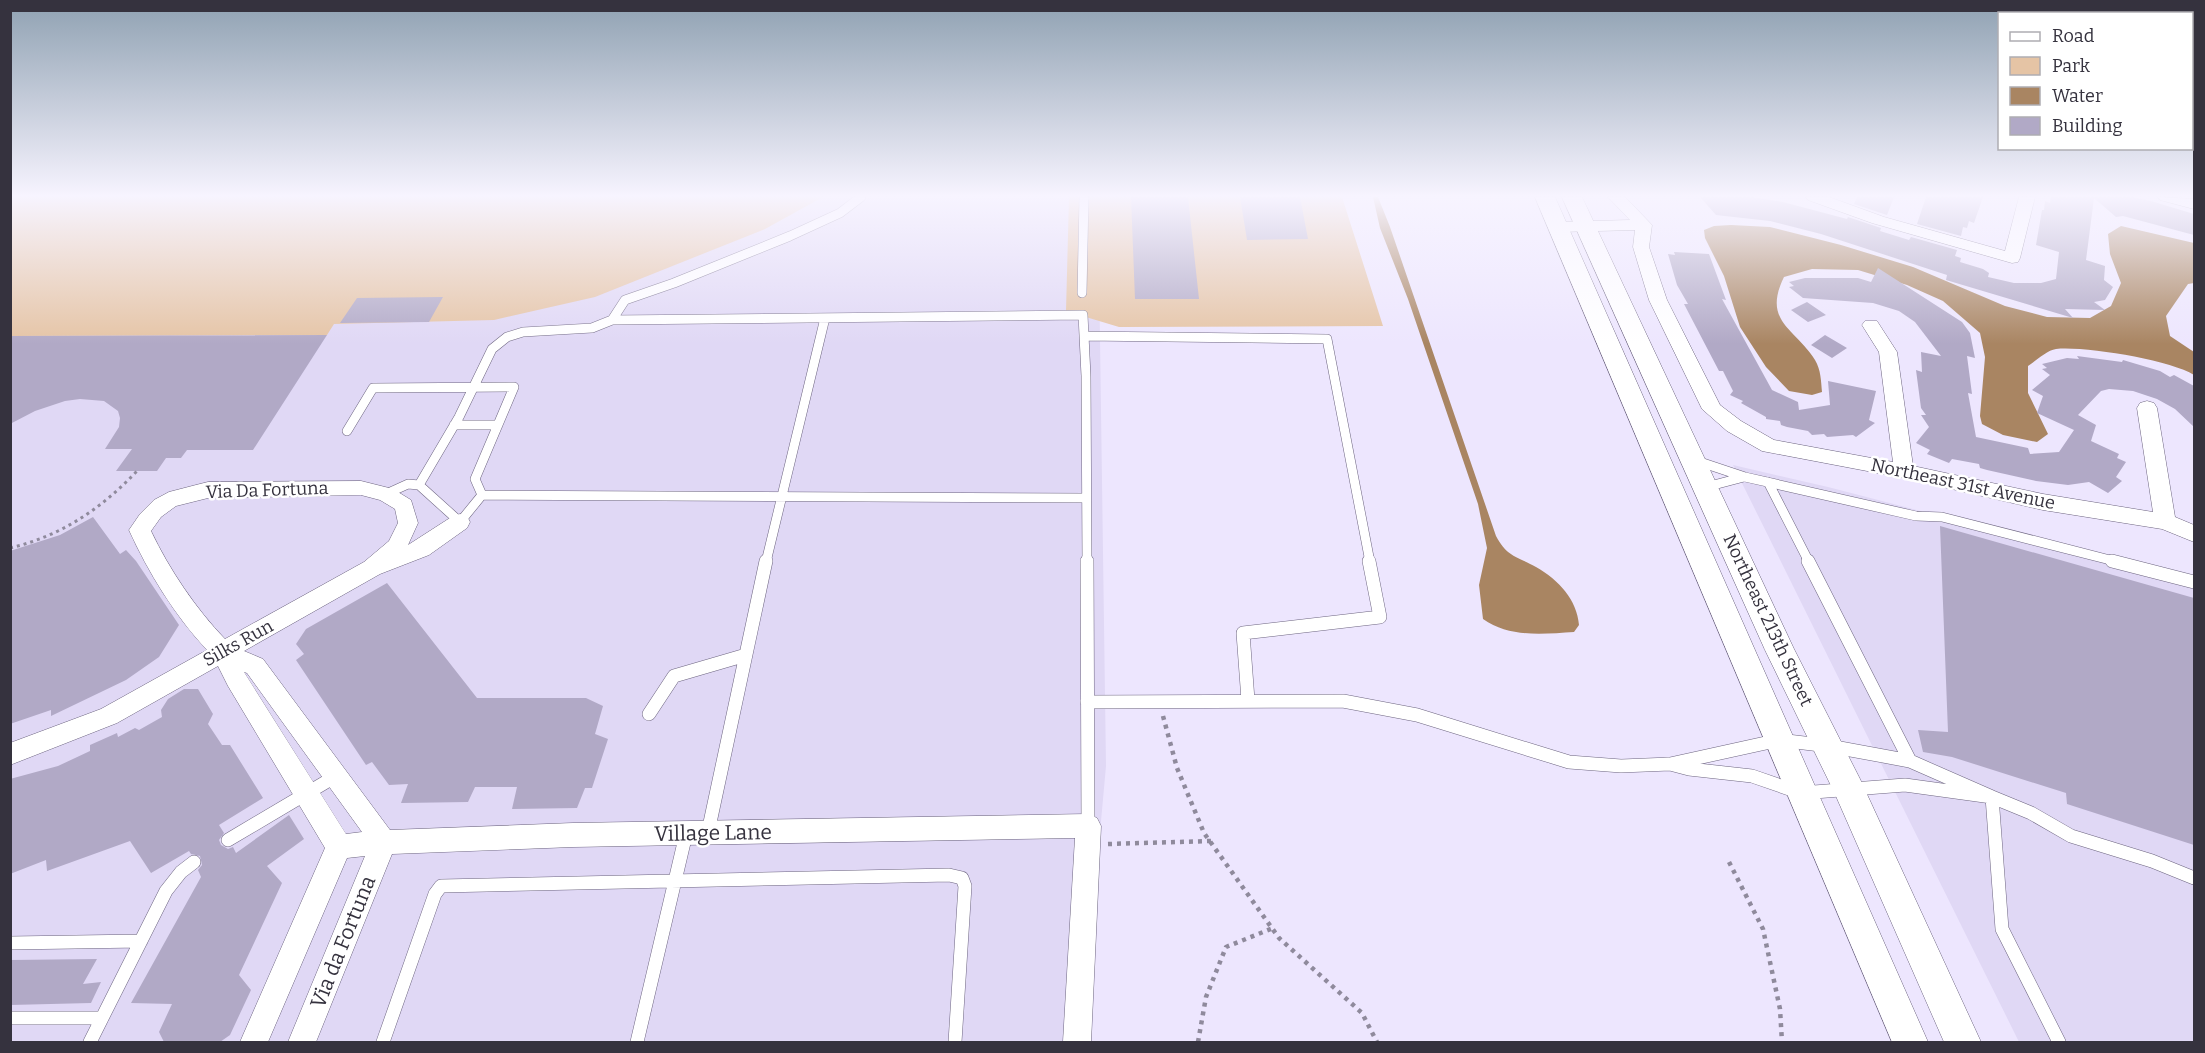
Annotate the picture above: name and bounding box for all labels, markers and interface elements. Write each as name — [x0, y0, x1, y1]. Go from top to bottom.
legend — [1998, 12, 2193, 150]
text: Road — [2052, 25, 2095, 47]
text: Park — [2052, 55, 2091, 77]
text: Water — [2052, 85, 2103, 107]
text: Building — [2052, 115, 2123, 137]
street label: Northeast 31st Avenue — [1869, 454, 2057, 514]
street label: Via Da Fortuna — [205, 477, 329, 503]
street label: Northeast 213th Street — [1718, 530, 1818, 710]
street label: Silks Run — [199, 614, 277, 671]
street label: Village Lane — [654, 819, 772, 847]
street label: Via da Fortuna — [305, 871, 382, 1012]

